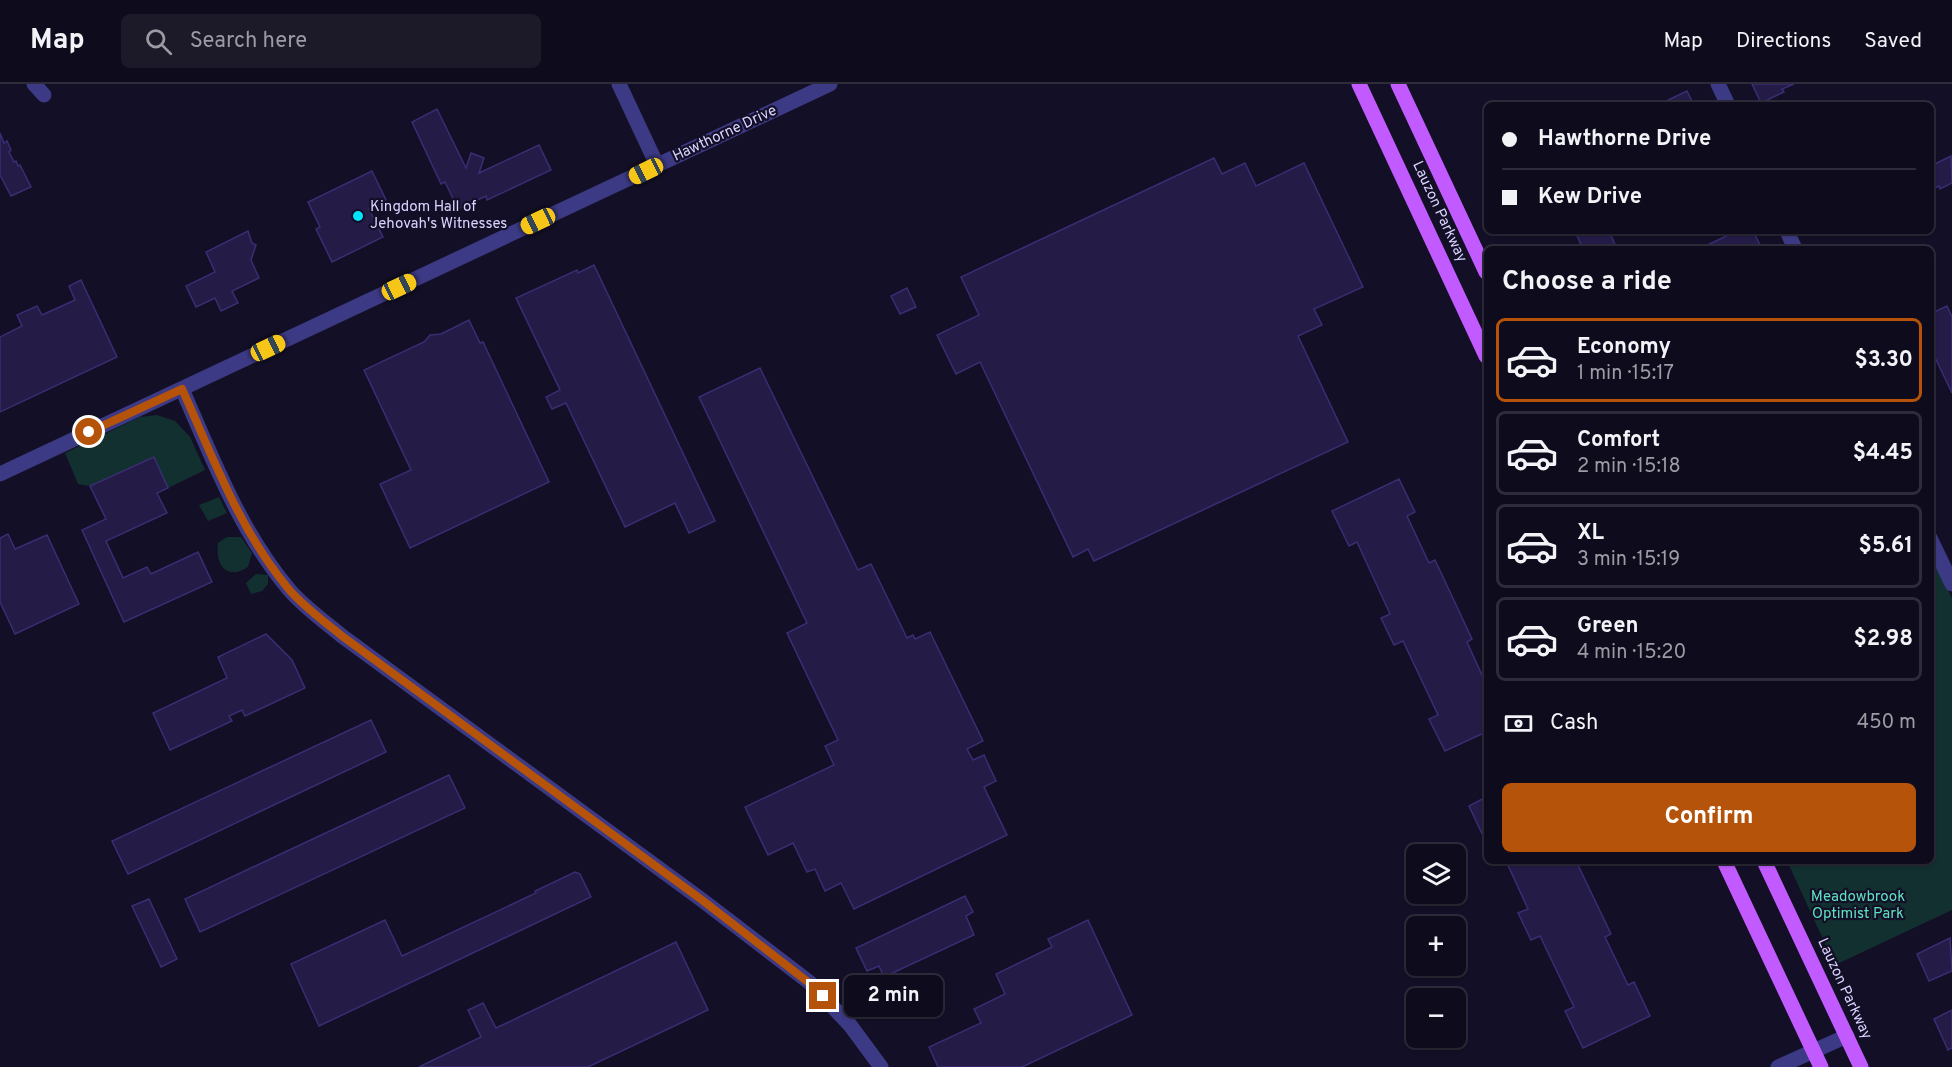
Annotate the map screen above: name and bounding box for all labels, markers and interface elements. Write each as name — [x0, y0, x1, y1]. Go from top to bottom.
search box — [121, 14, 541, 68]
text: Map — [30, 23, 85, 59]
icon: search — [142, 25, 175, 58]
text: Search here — [190, 28, 307, 55]
text: Map — [1663, 28, 1703, 55]
text: Directions — [1736, 28, 1831, 55]
text: Saved — [1864, 28, 1922, 55]
street label: Hawthorne Drive — [670, 102, 780, 166]
text: Hawthorne Drive — [1538, 126, 1711, 153]
car — [626, 155, 666, 187]
street label: Lauzon Parkway — [1407, 158, 1471, 266]
text: Kew Drive — [1538, 184, 1642, 211]
place label: Kingdom Hall of Jehovah's Witnesses — [370, 198, 507, 234]
car — [518, 205, 558, 237]
marker: Kingdom Hall of Jehovah's Witnesses — [351, 209, 365, 223]
text: Choose a ride — [1502, 265, 1672, 299]
car — [379, 271, 419, 303]
car — [248, 332, 288, 364]
icon: car — [1505, 333, 1559, 387]
text: Economy — [1577, 334, 1671, 361]
text: $3.30 — [1854, 347, 1913, 374]
text: 1 min · 15:17 — [1577, 361, 1674, 387]
route start — [75, 418, 102, 445]
icon: car — [1505, 426, 1559, 480]
text: Comfort — [1577, 427, 1660, 454]
text: $4.45 — [1853, 440, 1913, 467]
text: 2 min · 15:18 — [1577, 454, 1681, 480]
icon: car — [1505, 519, 1559, 573]
text: XL — [1577, 520, 1604, 547]
text: $5.61 — [1859, 533, 1913, 560]
text: 3 min · 15:19 — [1577, 547, 1680, 573]
icon: car — [1505, 612, 1559, 666]
text: Green — [1577, 613, 1639, 640]
text: $2.98 — [1854, 626, 1913, 653]
text: 4 min · 15:20 — [1577, 640, 1686, 666]
icon: cash — [1502, 707, 1535, 740]
text: Cash — [1550, 710, 1599, 737]
text: 450 m — [1857, 710, 1916, 736]
button: Confirm — [1502, 783, 1916, 852]
map controls — [1406, 844, 1466, 1048]
button: layers — [1406, 844, 1466, 904]
park label: Meadowbrook Optimist Park — [1811, 888, 1905, 924]
button: + — [1406, 916, 1466, 976]
street label: Lauzon Parkway — [1812, 935, 1876, 1043]
callout: 2 min — [844, 975, 943, 1017]
route end — [809, 982, 836, 1009]
text: 2 min — [867, 983, 920, 1009]
button: − — [1406, 988, 1466, 1048]

